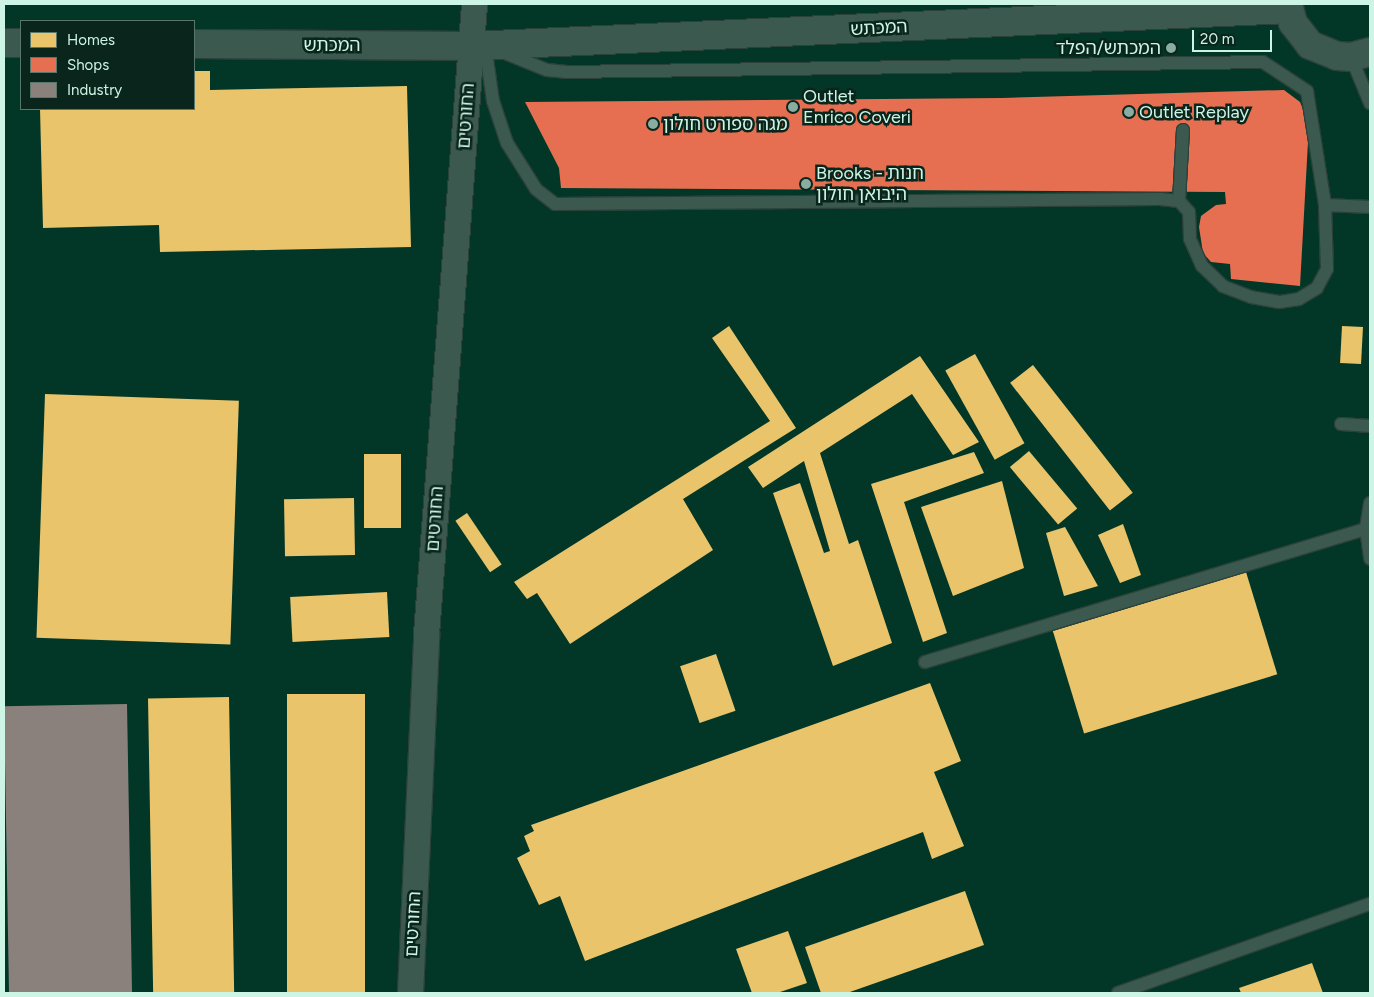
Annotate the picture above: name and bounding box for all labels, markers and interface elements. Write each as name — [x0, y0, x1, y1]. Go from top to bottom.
street label: המכתש — [850, 16, 908, 40]
legend — [20, 20, 195, 110]
scale bar — [1194, 20, 1274, 52]
text: 20 m — [1200, 30, 1234, 48]
text: Homes — [67, 31, 115, 49]
street label: המכתש — [303, 34, 361, 56]
place label: המכתש/הפלד — [1056, 37, 1161, 59]
marker: המכתש/הפלד — [1165, 42, 1177, 54]
text: Shops — [67, 56, 109, 74]
text: Industry — [67, 81, 122, 99]
street label: החורטים — [453, 82, 479, 150]
place label: Outlet Enrico Coveri — [803, 86, 911, 128]
marker: Outlet Enrico Coveri — [787, 101, 799, 113]
place label: Outlet Replay — [1139, 101, 1249, 123]
marker: Outlet Replay — [1123, 106, 1135, 118]
place label: מגה ספורט חולון — [663, 113, 788, 135]
marker: מגה ספורט חולון — [647, 118, 659, 130]
place label: Brooks - חנות היבואן חולון — [816, 163, 924, 205]
marker: Brooks - חנות היבואן חולון — [800, 178, 812, 190]
street label: החורטים — [422, 485, 448, 553]
street label: החורטים — [400, 890, 426, 958]

